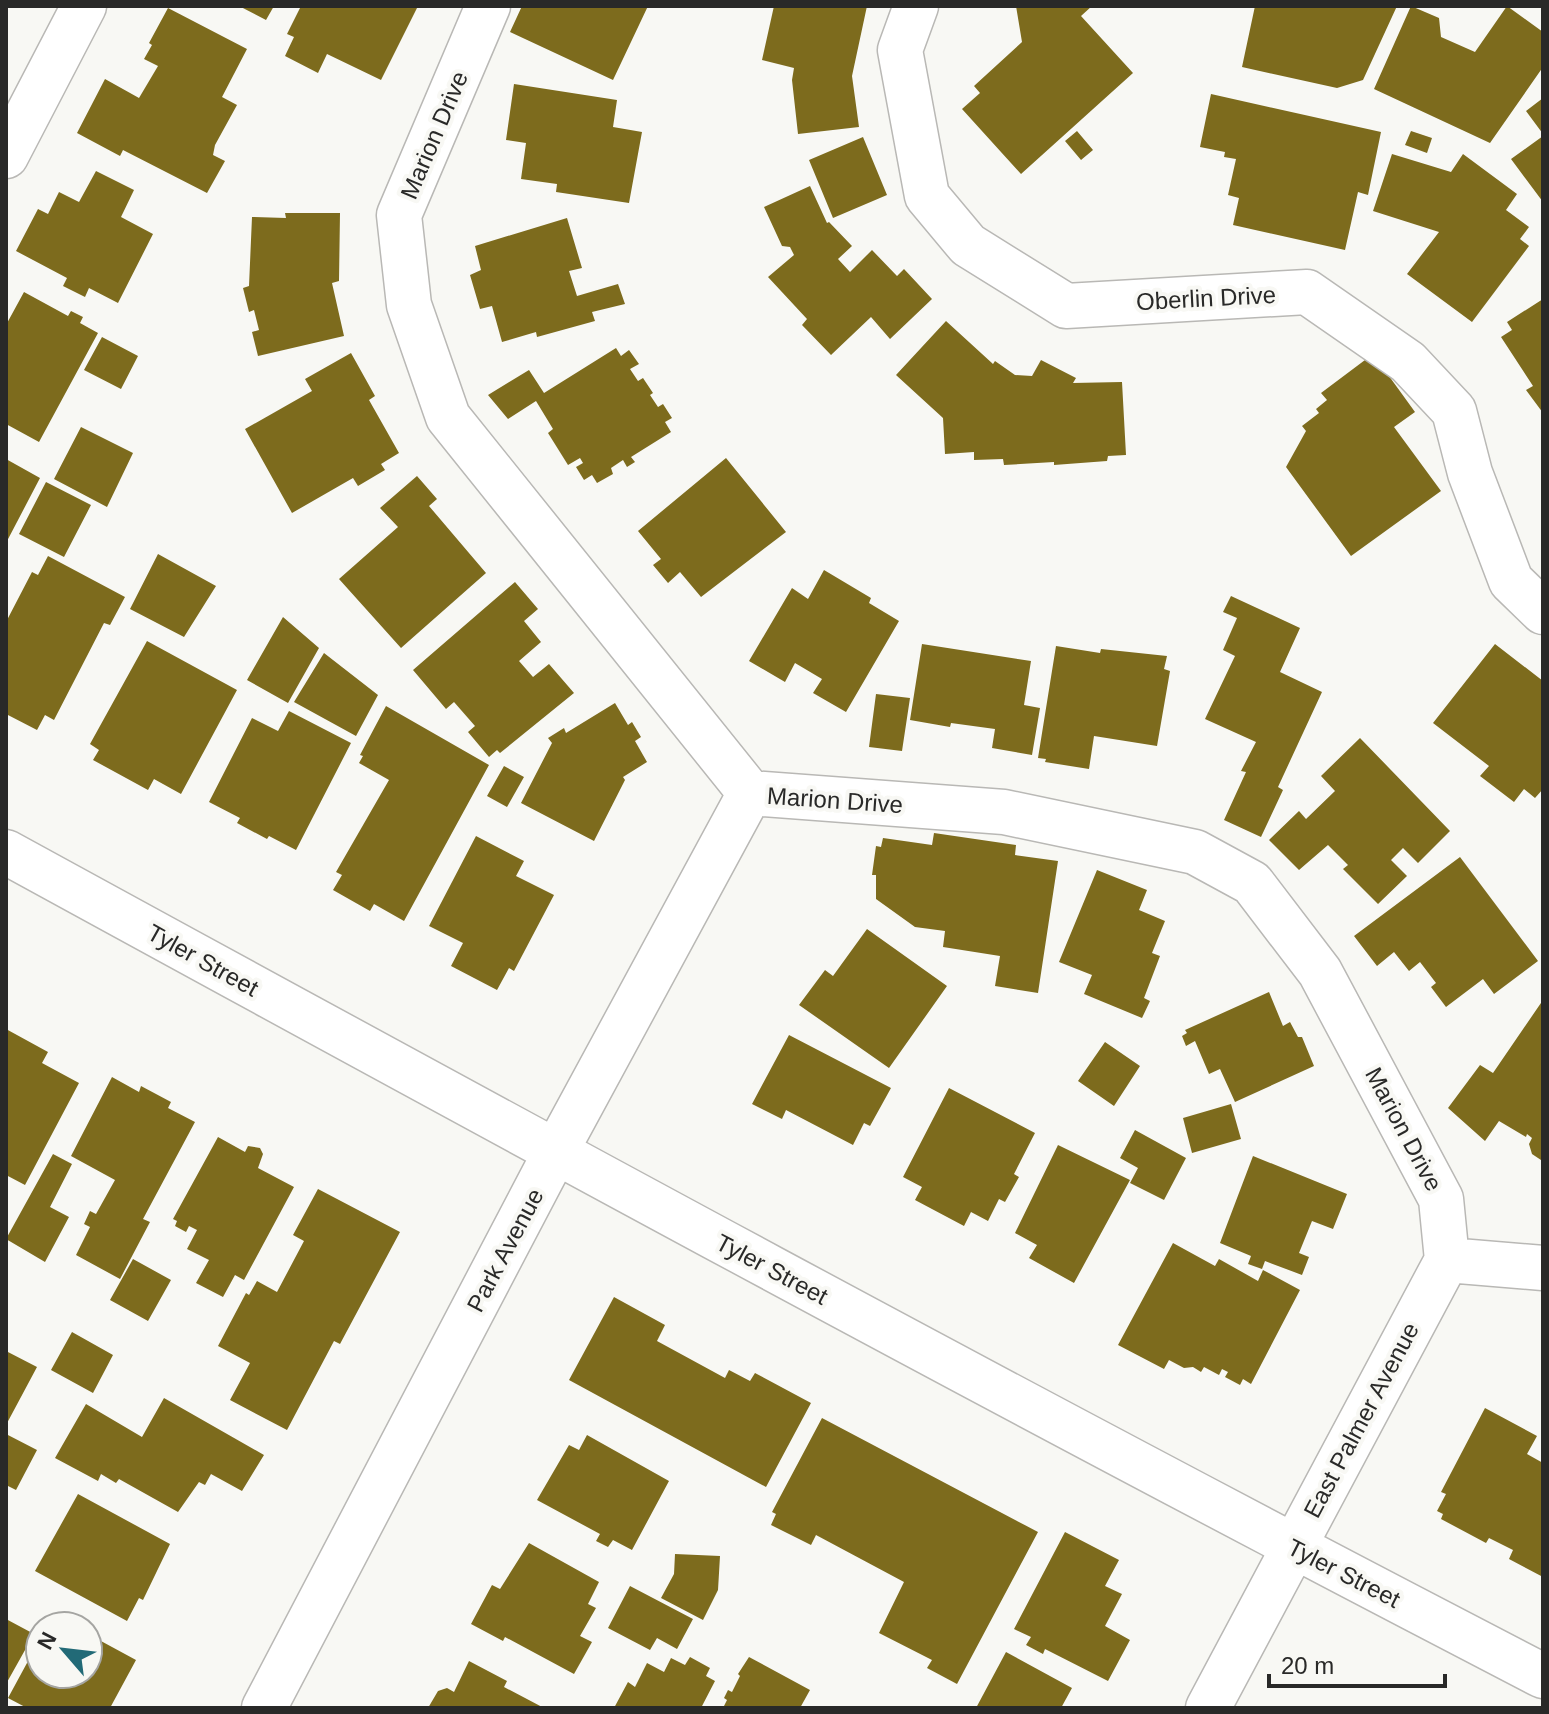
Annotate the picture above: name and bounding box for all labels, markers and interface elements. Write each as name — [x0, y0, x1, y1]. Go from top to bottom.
street label: Marion Drive — [395, 67, 473, 203]
street label: Oberlin Drive — [1135, 281, 1277, 315]
street label: Marion Drive — [766, 782, 904, 818]
street label: Tyler Street — [143, 918, 263, 1002]
street label: Marion Drive — [1360, 1063, 1448, 1195]
street label: Park Avenue — [461, 1184, 549, 1316]
street label: Tyler Street — [711, 1228, 833, 1310]
street label: East Palmer Avenue — [1298, 1318, 1424, 1522]
street label: Tyler Street — [1283, 1533, 1405, 1613]
north arrow — [24, 1610, 104, 1690]
text: N — [32, 1628, 62, 1654]
scale bar — [1269, 1638, 1445, 1688]
text: 20 m — [1281, 1652, 1334, 1679]

